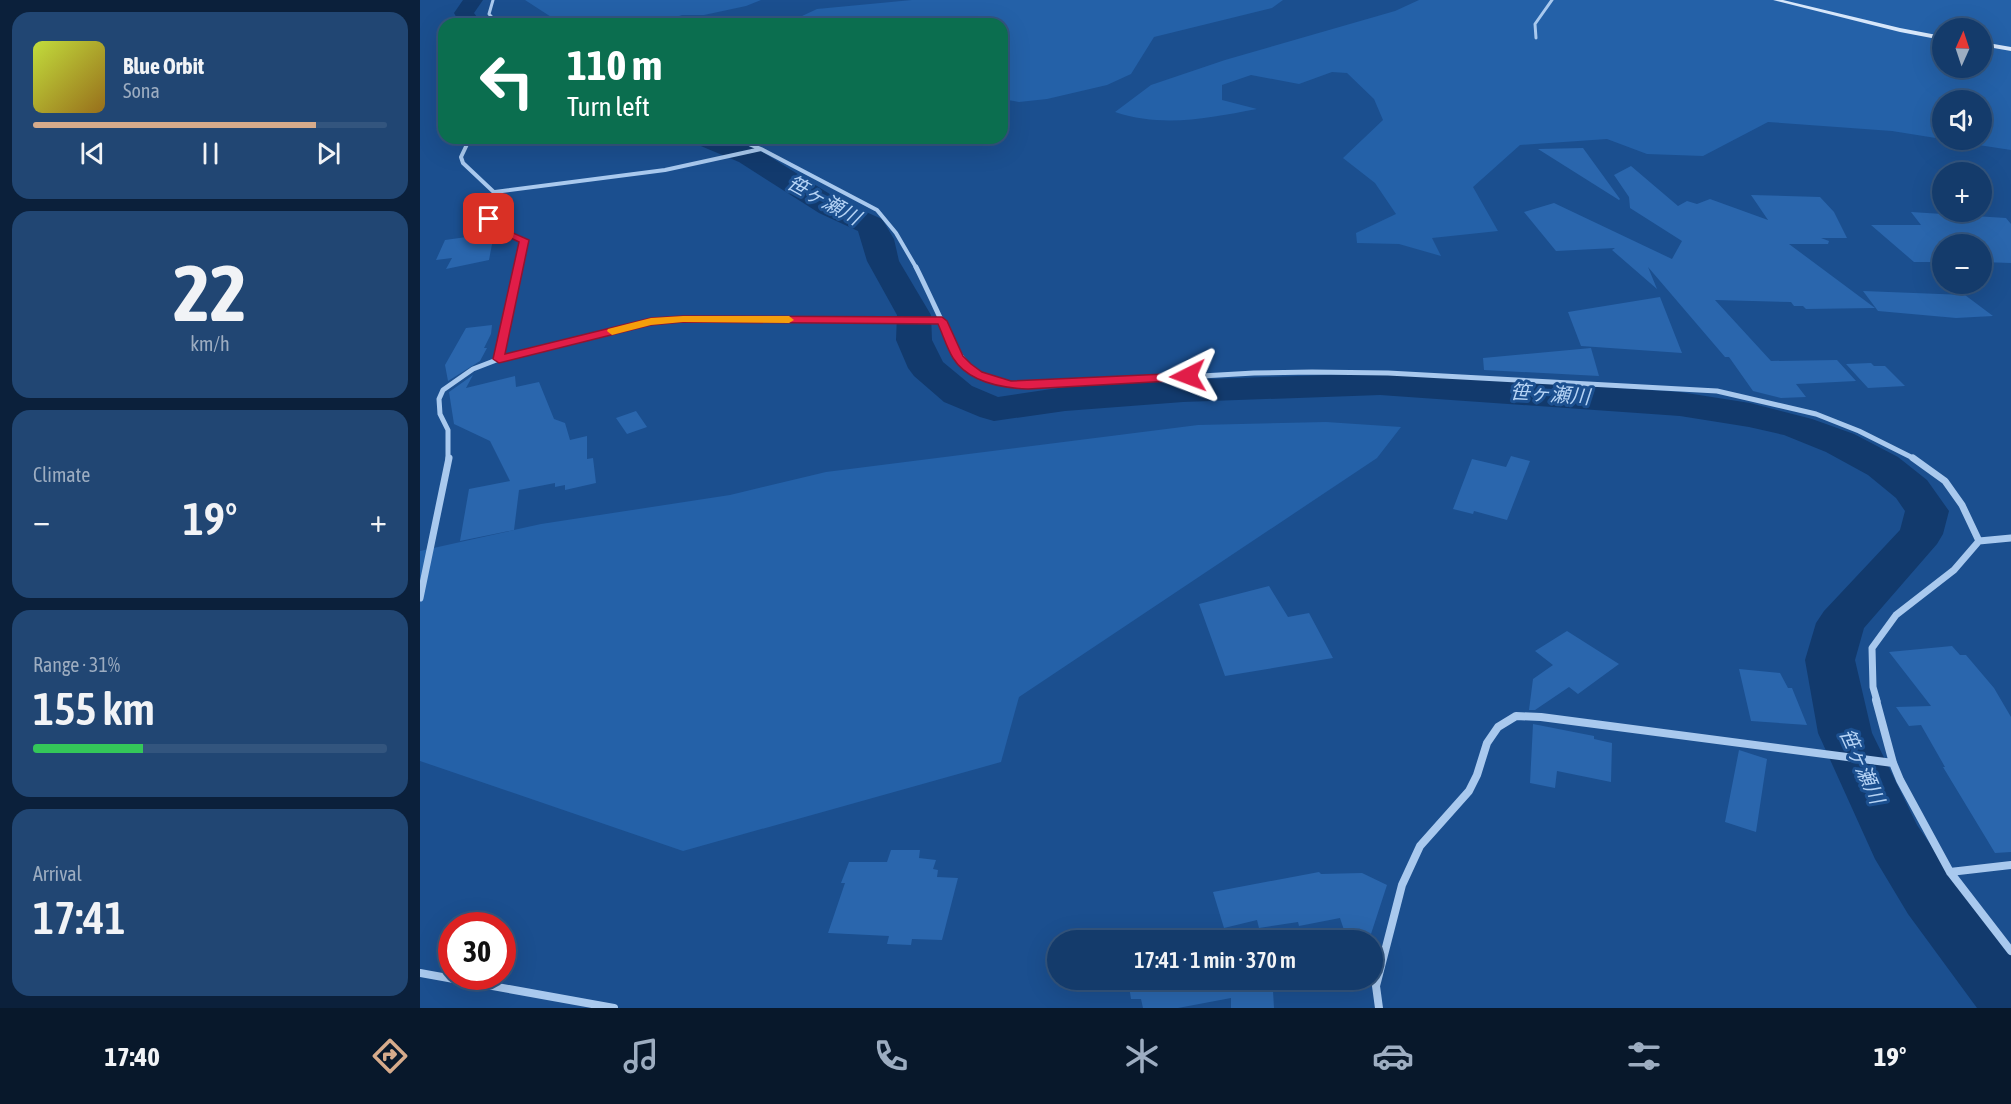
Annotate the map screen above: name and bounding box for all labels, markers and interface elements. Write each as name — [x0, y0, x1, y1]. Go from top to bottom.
north arrow — [1932, 18, 1992, 78]
map controls — [1932, 18, 1992, 294]
text: 110 m — [567, 41, 662, 89]
icon: left — [468, 42, 546, 120]
text: Blue Orbit — [123, 53, 204, 79]
text: Sona — [123, 79, 160, 102]
button: sound — [1932, 90, 1992, 150]
text: Turn left — [567, 91, 650, 122]
icon: previous — [76, 137, 109, 170]
icon: pause — [194, 137, 227, 170]
icon: next — [312, 137, 345, 170]
button: + — [1932, 162, 1992, 222]
water label: 笹ヶ瀬川 — [784, 170, 867, 230]
pin — [463, 193, 514, 244]
icon: arrive — [472, 202, 505, 235]
button: − — [1932, 234, 1992, 294]
text: 22 — [173, 248, 247, 338]
text: km/h — [190, 332, 230, 355]
position arrow — [1156, 344, 1220, 408]
water label: 笹ヶ瀬川 — [1509, 379, 1593, 408]
text: Climate — [33, 463, 90, 486]
text: 19° — [183, 493, 237, 545]
text: − — [33, 501, 50, 539]
text: + — [370, 501, 387, 539]
text: Range · 31% — [33, 653, 120, 676]
text: 155 km — [33, 683, 155, 735]
water label: 笹ヶ瀬川 — [1836, 725, 1890, 809]
text: Arrival — [33, 862, 82, 885]
text: 17:41 — [33, 892, 126, 944]
speed limit sign: 30 — [438, 912, 516, 990]
text: 17:41 · 1 min · 370 m — [1134, 947, 1296, 973]
icon: directions — [369, 1035, 411, 1077]
icon: music — [620, 1035, 662, 1077]
icon: phone — [870, 1035, 912, 1077]
icon: climate — [1121, 1035, 1163, 1077]
icon: car — [1372, 1035, 1414, 1077]
icon: filters — [1623, 1035, 1665, 1077]
text: 17:40 — [104, 1041, 160, 1072]
text: 19° — [1874, 1041, 1907, 1072]

